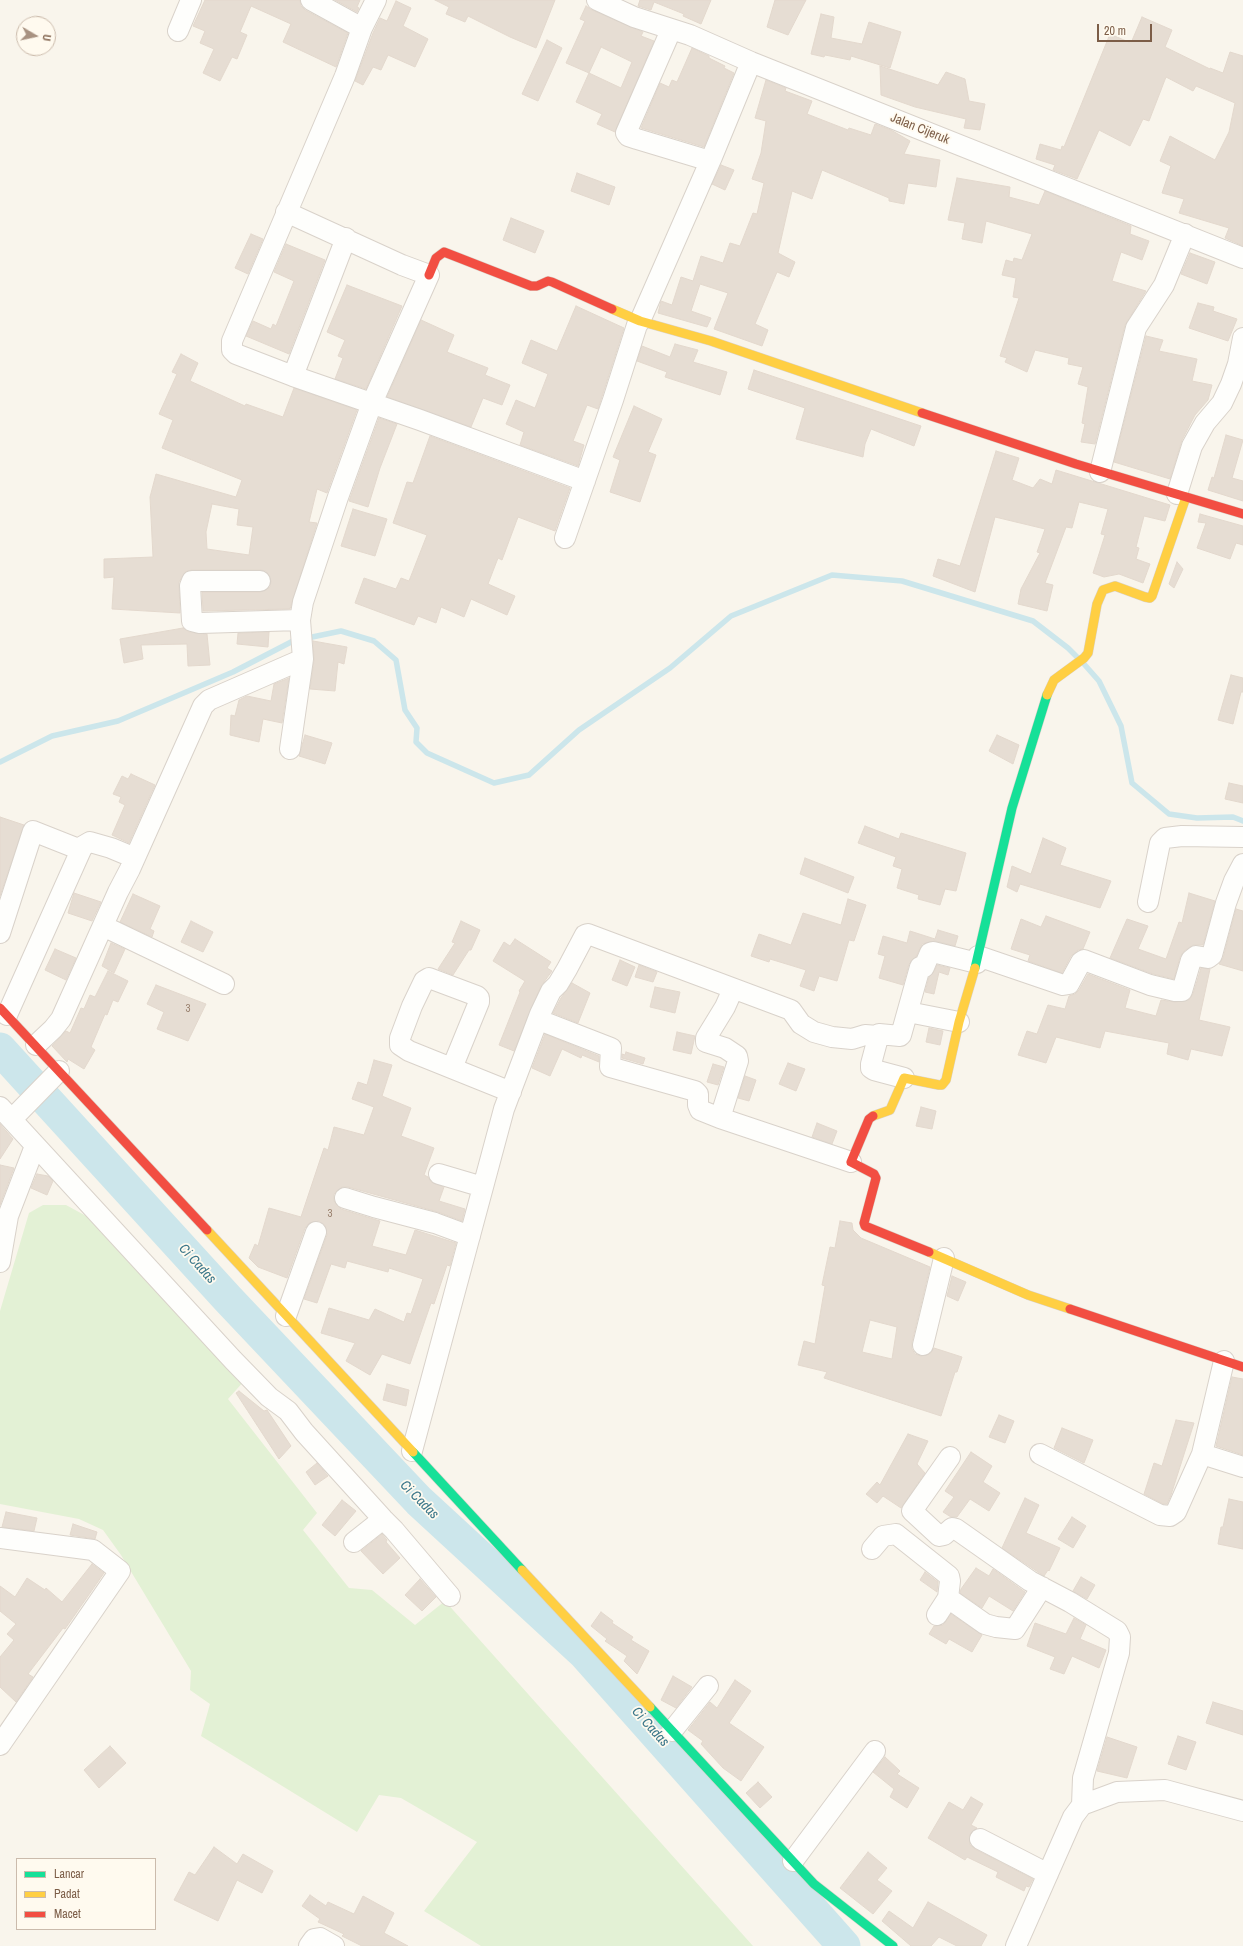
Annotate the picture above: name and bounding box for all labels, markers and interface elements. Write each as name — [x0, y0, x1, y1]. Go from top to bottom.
north arrow — [16, 16, 56, 56]
scale bar — [1099, 16, 1154, 42]
text: 20 m — [1104, 23, 1126, 39]
text: U — [39, 33, 54, 42]
street label: Jalan Cijeruk — [888, 110, 952, 148]
house number: 3 — [185, 1002, 191, 1016]
house number: 3 — [327, 1207, 333, 1221]
water label: Ci Cadas — [175, 1241, 219, 1287]
water label: Ci Cadas — [396, 1477, 442, 1523]
water label: Ci Cadas — [628, 1704, 672, 1750]
legend — [16, 1858, 156, 1930]
text: Lancar — [54, 1866, 84, 1882]
text: Padat — [54, 1886, 80, 1902]
text: Macet — [54, 1906, 81, 1922]

